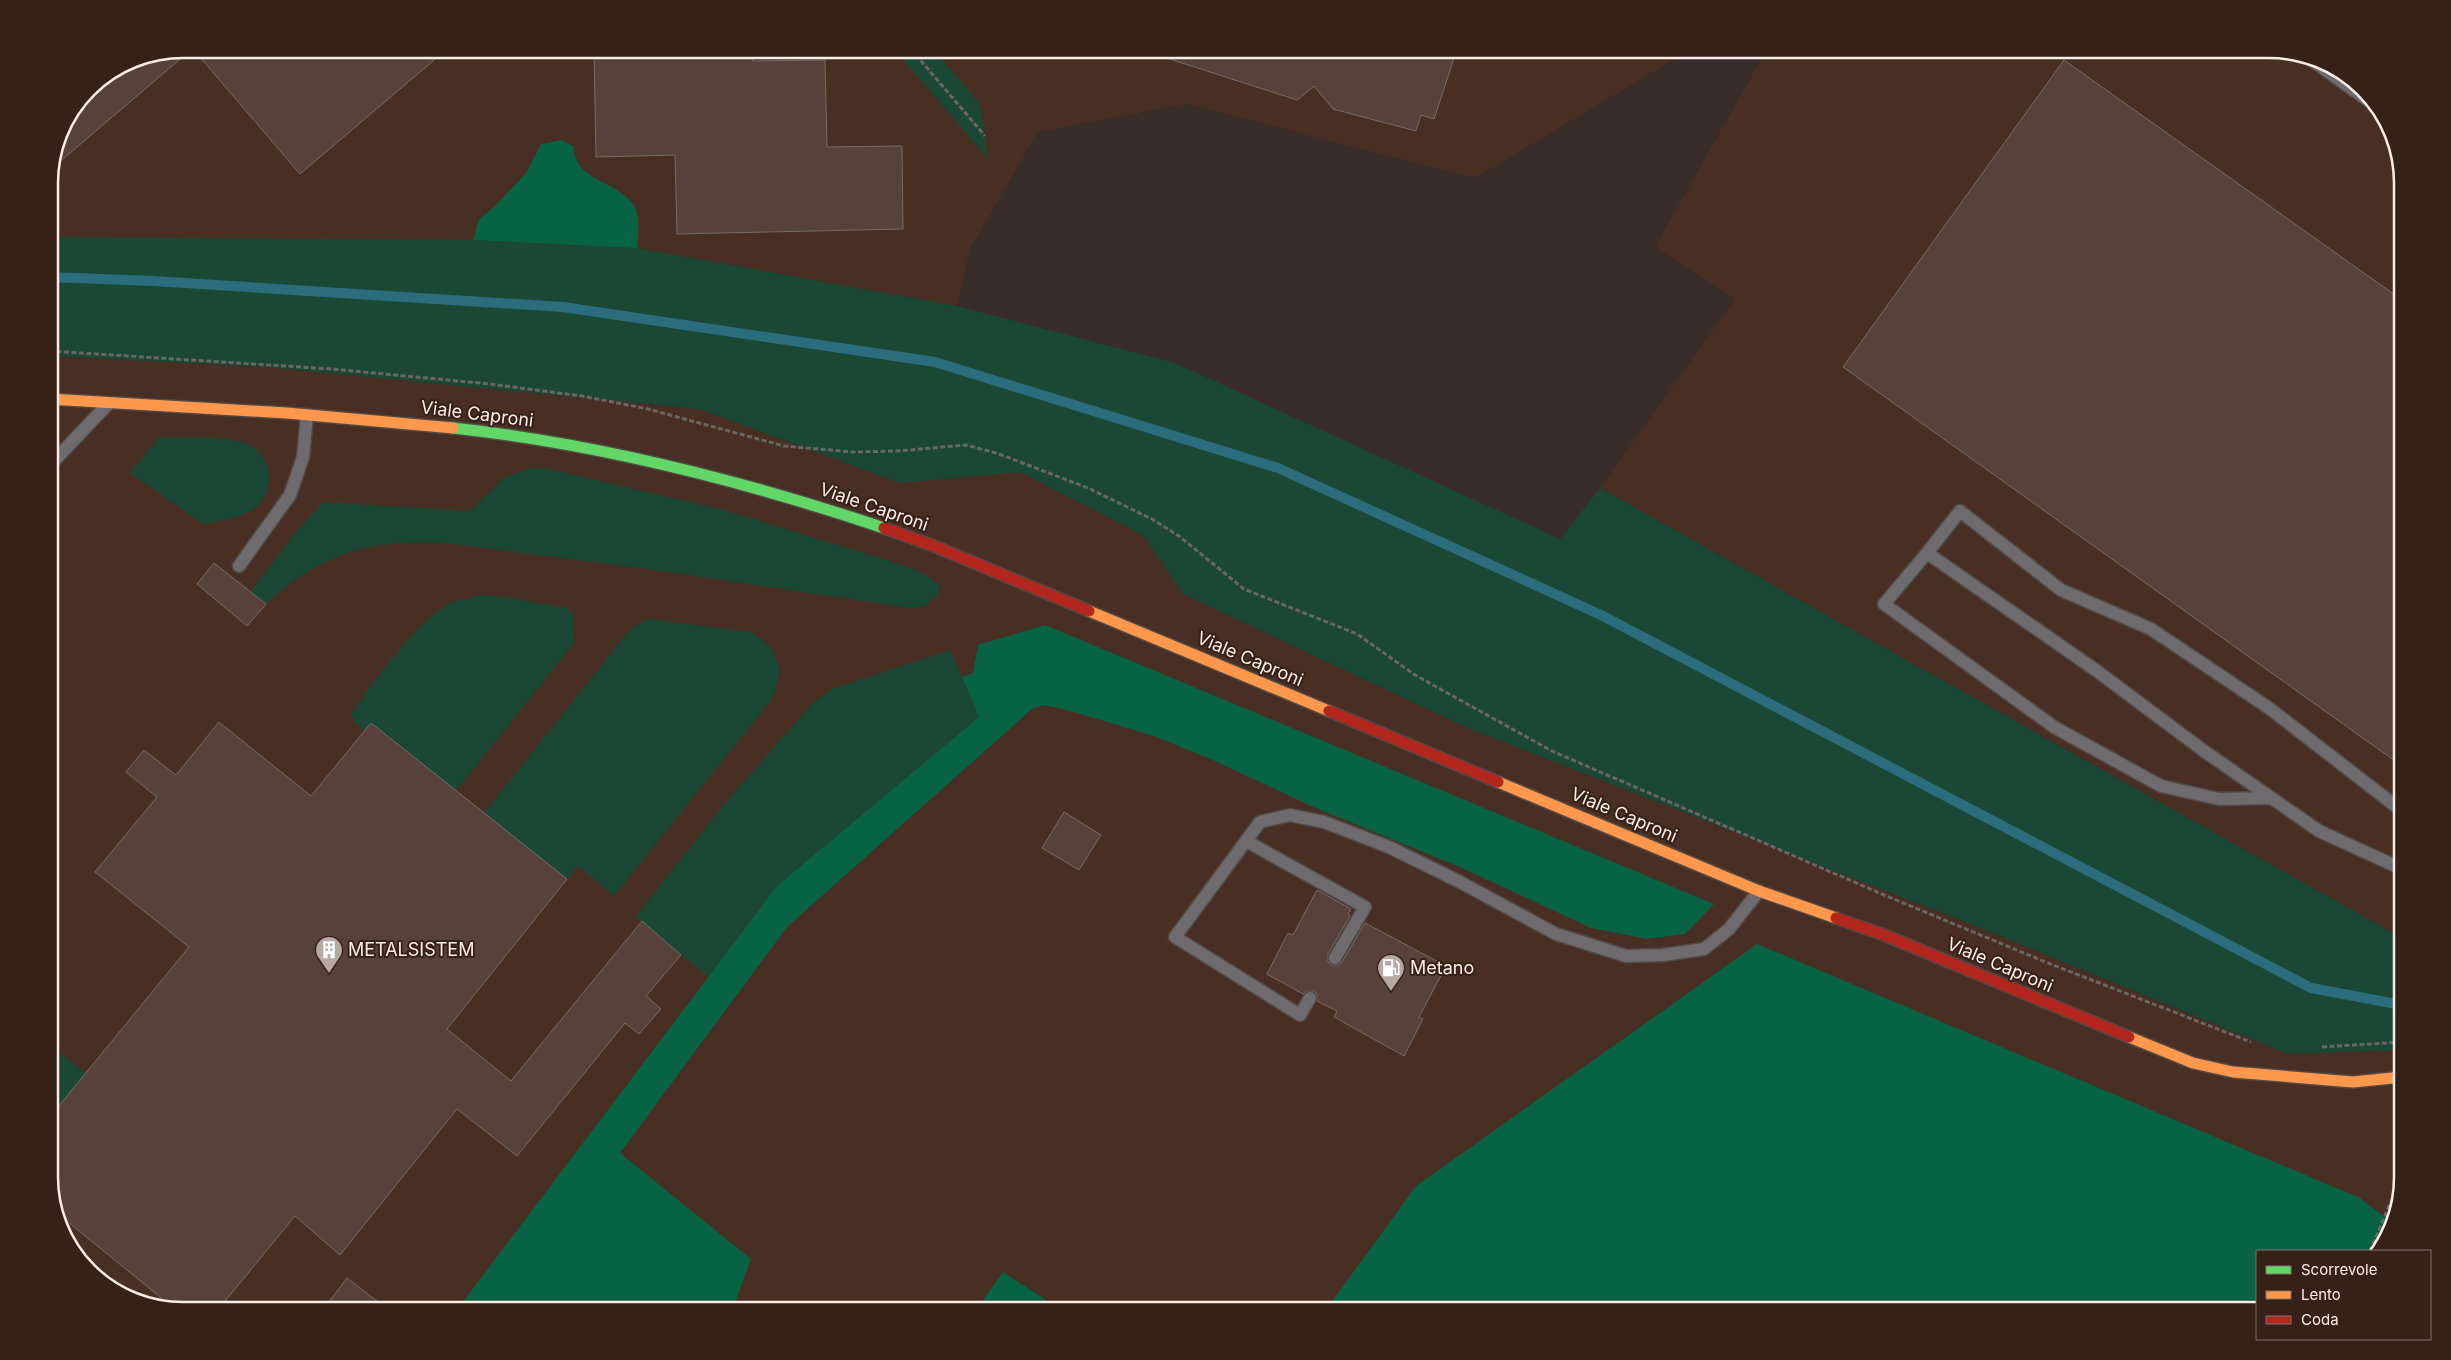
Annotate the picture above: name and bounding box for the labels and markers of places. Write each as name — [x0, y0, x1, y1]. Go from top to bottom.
building icon: METALSISTEM — [314, 935, 344, 974]
place label: METALSISTEM — [348, 939, 474, 960]
fuel station icon: Metano — [1376, 953, 1406, 992]
place label: Metano — [1410, 957, 1474, 978]

